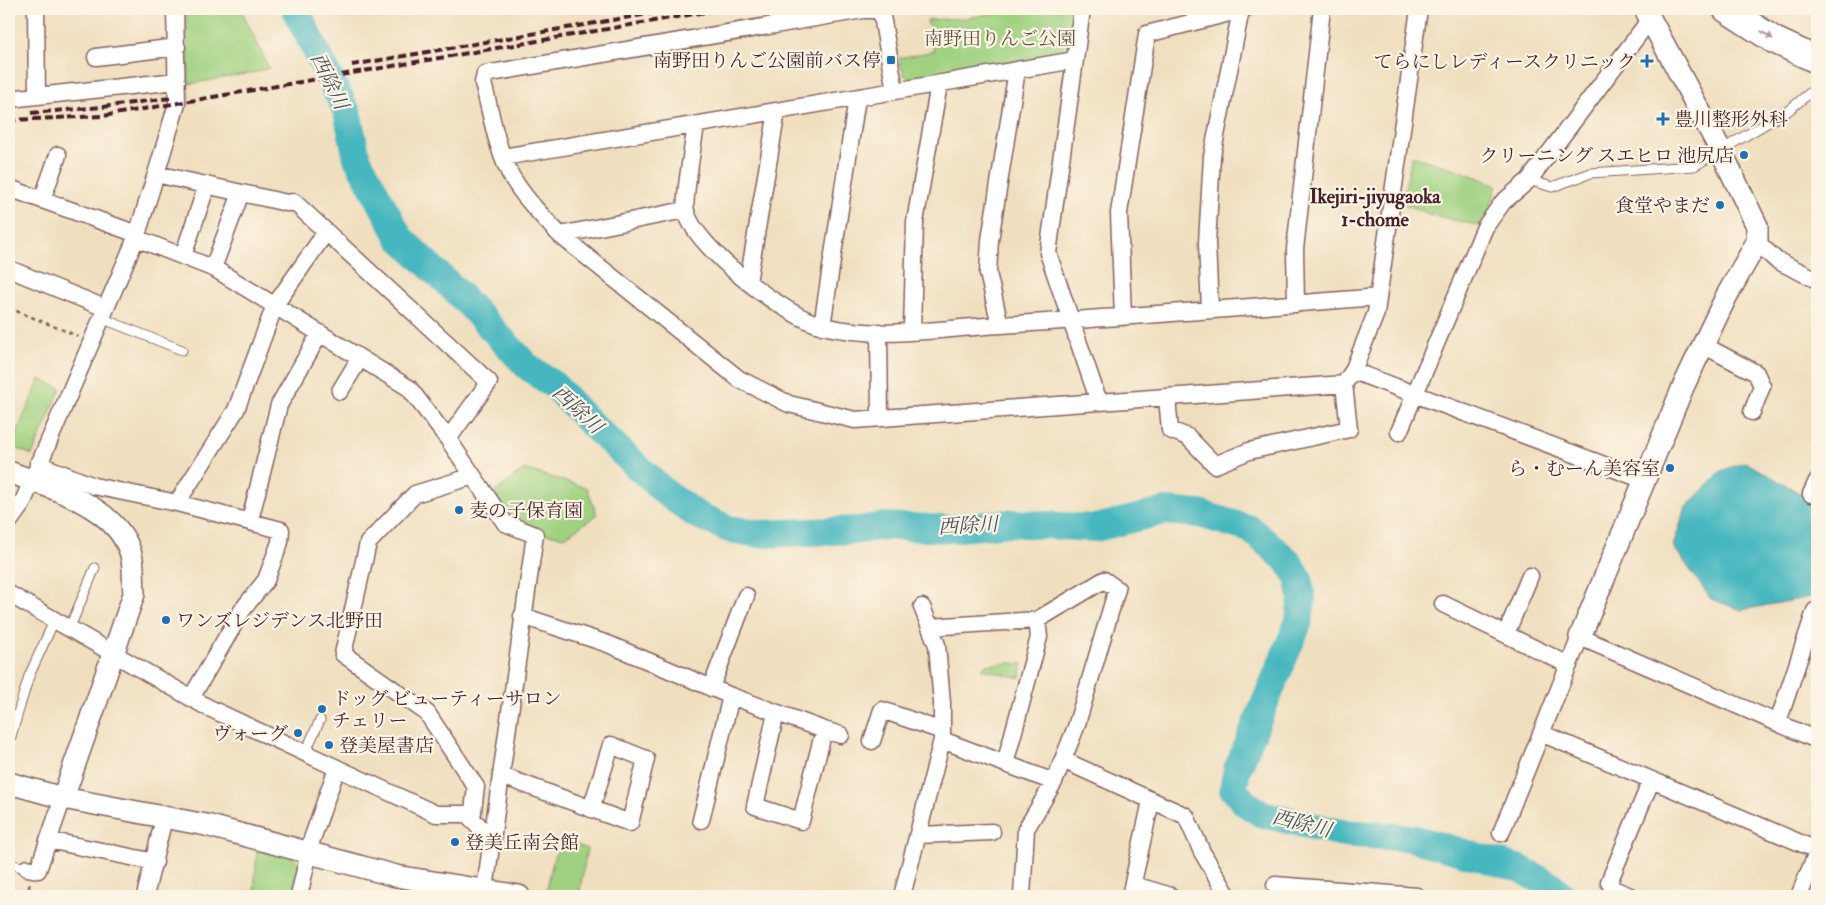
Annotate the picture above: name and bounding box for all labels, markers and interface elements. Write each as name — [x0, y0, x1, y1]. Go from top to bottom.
park label: 南野田りんご公園 — [924, 27, 1076, 51]
one-way arrow — [1760, 30, 1773, 40]
water label: 西除川 — [305, 49, 355, 115]
place label: 南野田りんご公園前バス停 — [653, 49, 881, 73]
place label: てらにしレディースクリニック — [1374, 50, 1636, 74]
marker: 南野田りんご公園前バス停 — [885, 54, 897, 66]
marker: てらにしレディースクリニック — [1640, 54, 1654, 68]
place label: 豊川整形外科 — [1674, 108, 1788, 132]
marker: 豊川整形外科 — [1656, 112, 1670, 126]
place label: クリーニング スエヒロ 池尻店 — [1479, 144, 1734, 168]
marker: クリーニング スエヒロ 池尻店 — [1738, 149, 1750, 161]
district label: Ikejiri-jiyugaoka 1-chome — [1309, 184, 1441, 232]
place label: 食堂やまだ — [1615, 194, 1710, 218]
marker: 食堂やまだ — [1714, 199, 1726, 211]
water label: 西除川 — [547, 380, 610, 440]
place label: ら・むーん美容室 — [1508, 457, 1660, 481]
marker: ら・むーん美容室 — [1664, 462, 1676, 474]
place label: 麦の子保育園 — [469, 499, 583, 523]
marker: 麦の子保育園 — [453, 504, 465, 516]
water label: 西除川 — [937, 511, 1001, 540]
place label: ワンズレジデンス北野田 — [176, 609, 383, 633]
marker: ワンズレジデンス北野田 — [160, 614, 172, 626]
place label: ドッグ ビューティーサロン チェリー — [332, 687, 562, 733]
marker: ドッグ ビューティーサロン チェリー — [316, 703, 328, 715]
place label: ヴォーグ — [213, 722, 288, 746]
marker: ヴォーグ — [292, 727, 304, 739]
place label: 登美屋書店 — [339, 734, 434, 758]
marker: 登美屋書店 — [323, 739, 335, 751]
water label: 西除川 — [1270, 804, 1336, 843]
place label: 登美丘南会館 — [465, 831, 579, 855]
marker: 登美丘南会館 — [449, 836, 461, 848]

